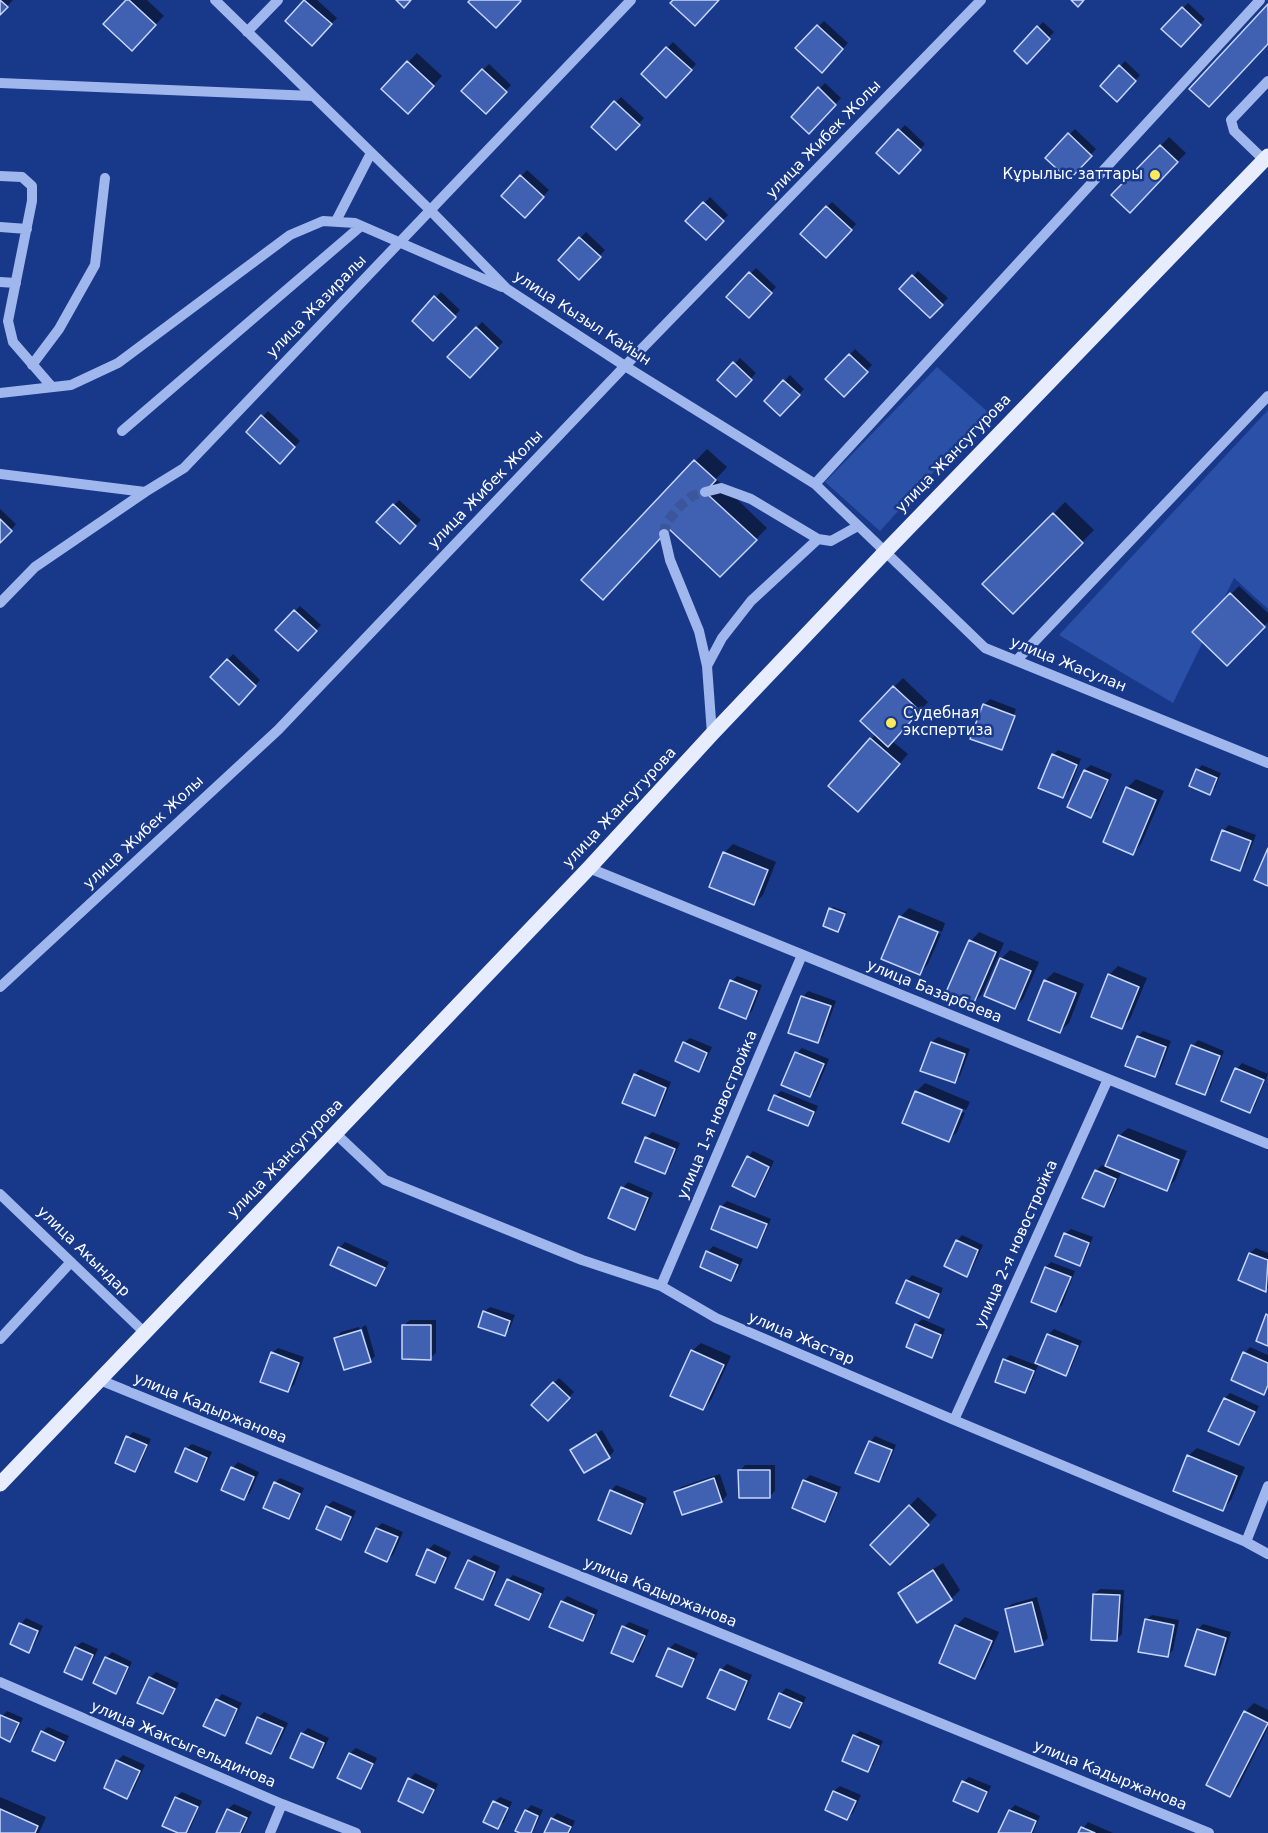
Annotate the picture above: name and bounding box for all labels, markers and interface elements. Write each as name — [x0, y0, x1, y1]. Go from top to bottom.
street label: улица Жибек Жолы — [763, 77, 885, 203]
place label: Кұрылыс заттары — [1002, 166, 1143, 184]
marker: Кұрылыс заттары — [1148, 168, 1162, 182]
street label: улица Жазиралы — [263, 252, 371, 362]
street label: улица Кызыл Кайын — [510, 268, 654, 370]
street label: улица Жансугурова — [893, 391, 1015, 517]
street label: улица Жибек Жолы — [425, 427, 547, 553]
street label: улица Жасулан — [1007, 634, 1129, 696]
place label: Судебная экспертиза — [903, 705, 993, 740]
marker: Судебная экспертиза — [884, 716, 898, 730]
street label: улица Жансугурова — [559, 744, 681, 872]
street label: улица Жибек Жолы — [80, 773, 208, 893]
street label: улица Базарбаева — [864, 957, 1004, 1027]
street label: улица 1-я новостройка — [674, 1028, 762, 1202]
street label: улица Жансугурова — [225, 1096, 347, 1222]
street label: улица 2-я новостройка — [972, 1157, 1062, 1331]
street label: улица Акындар — [33, 1203, 133, 1301]
street label: улица Жастар — [745, 1309, 857, 1369]
street label: улица Кадыржанова — [131, 1370, 289, 1448]
street label: улица Кадыржанова — [581, 1554, 739, 1632]
street label: улица Жаксыгельдинова — [88, 1698, 278, 1792]
street label: улица Кадыржанова — [1031, 1737, 1189, 1815]

